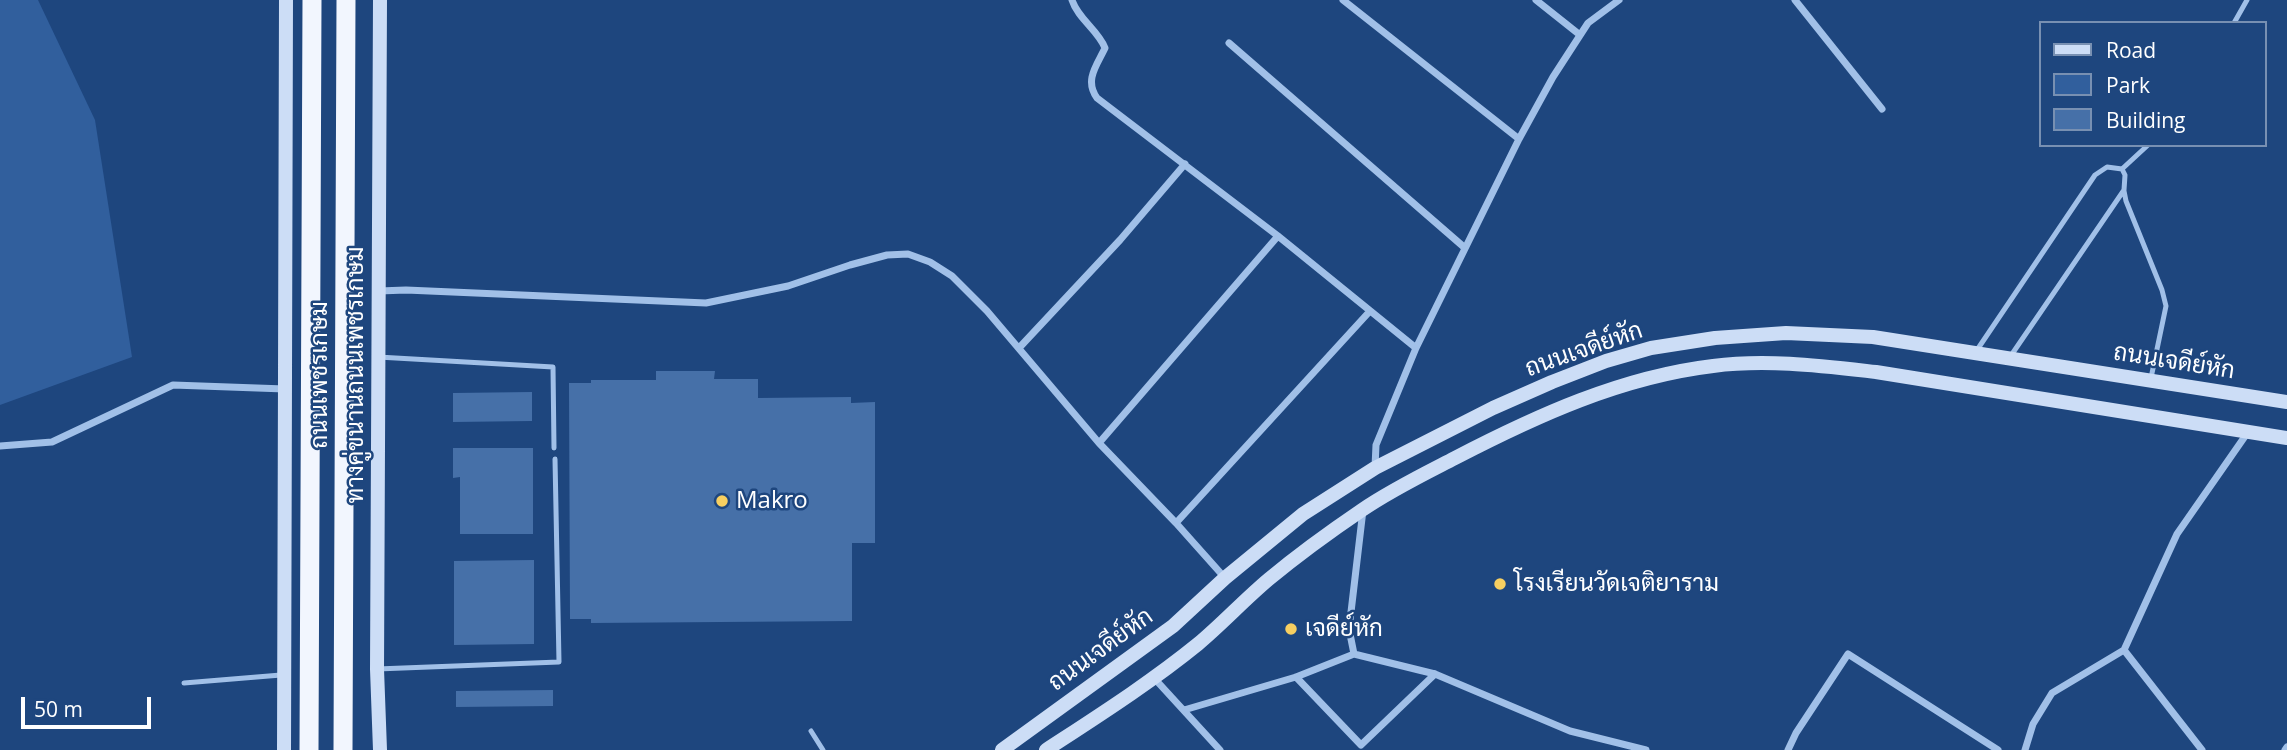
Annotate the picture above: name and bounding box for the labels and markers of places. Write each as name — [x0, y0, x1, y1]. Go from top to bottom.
place label: Makro — [736, 487, 808, 515]
marker: Makro — [714, 493, 730, 509]
place label: โรงเรียนวัดเจติยาราม — [1514, 570, 1719, 598]
marker: โรงเรียนวัดเจติยาราม — [1492, 576, 1508, 592]
place label: เจดีย์หัก — [1305, 615, 1383, 643]
marker: เจดีย์หัก — [1283, 621, 1299, 637]

